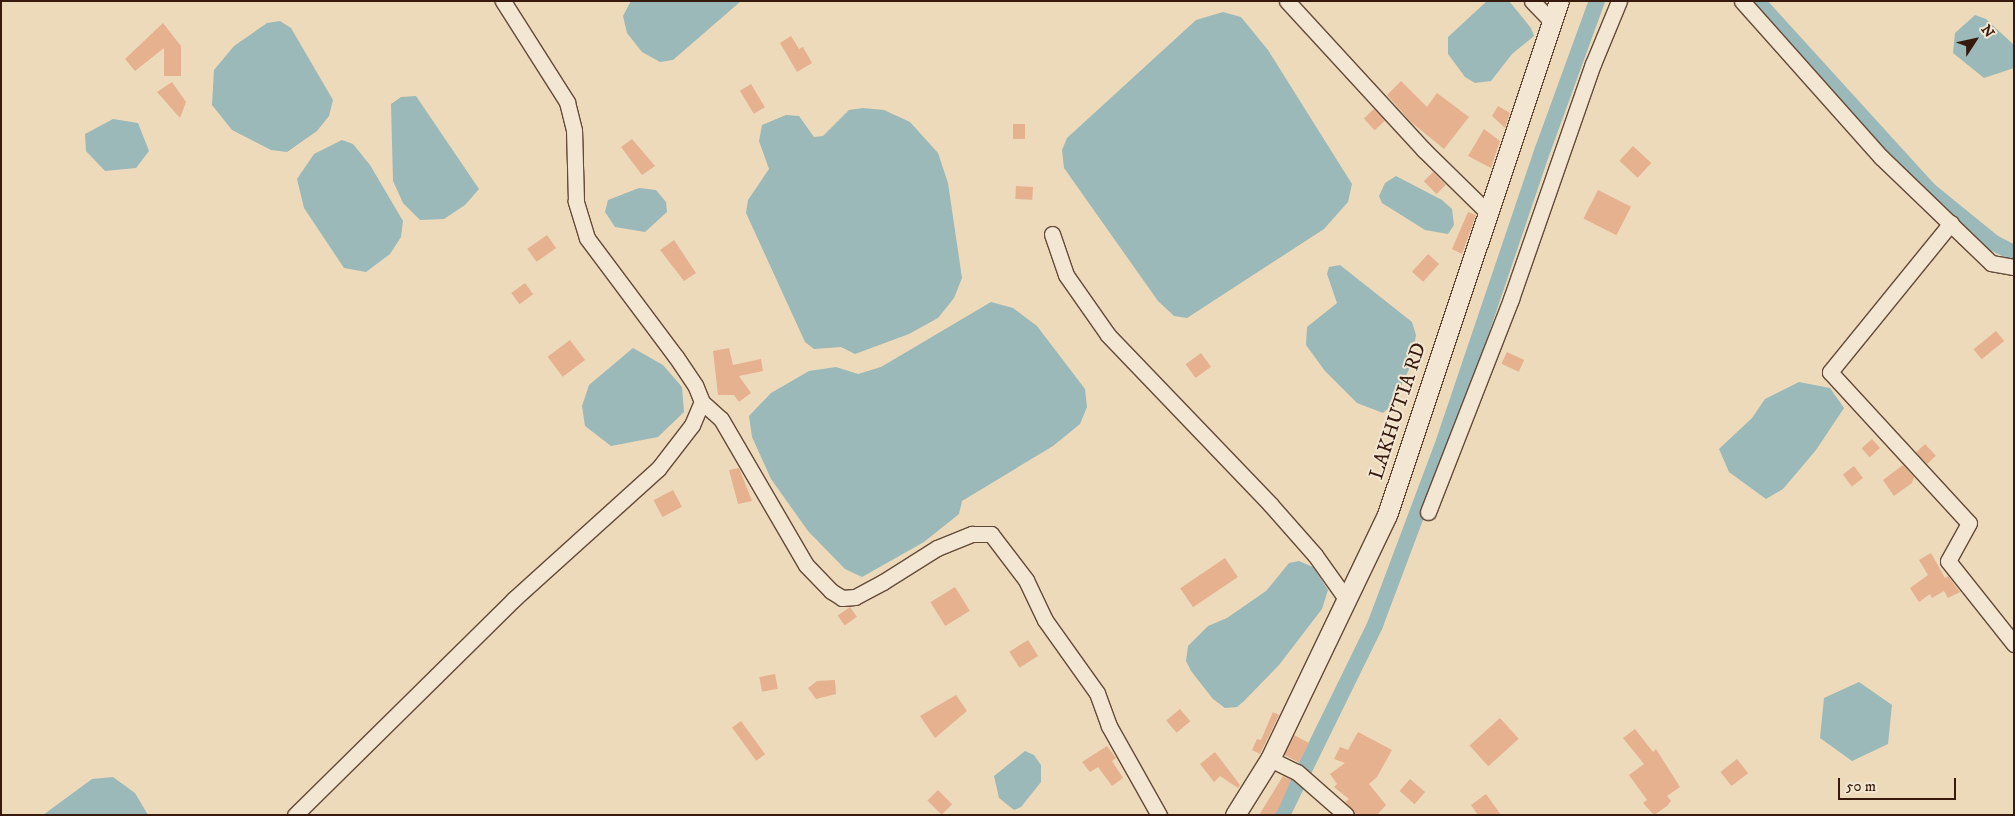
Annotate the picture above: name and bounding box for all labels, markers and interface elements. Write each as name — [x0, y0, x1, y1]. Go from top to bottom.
north arrow — [1950, 15, 2000, 65]
text: N — [1977, 22, 1998, 41]
street label: LAKHUTIA RD — [1365, 340, 1431, 482]
scale bar — [1840, 768, 1958, 800]
text: 50 m — [1846, 777, 1876, 796]

